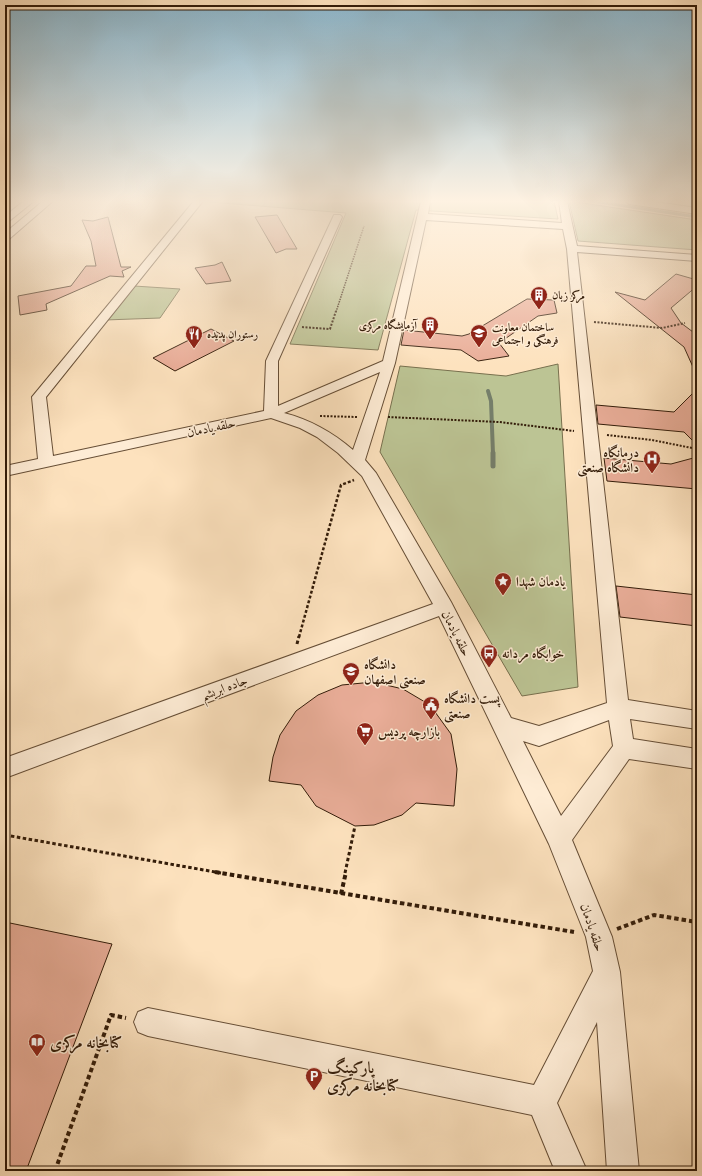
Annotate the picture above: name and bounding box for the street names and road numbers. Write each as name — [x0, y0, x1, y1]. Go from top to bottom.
street label: حلقه یادمان — [185, 414, 237, 441]
street label: حلقه یادمان — [438, 607, 475, 659]
street label: جاده ابریشم — [199, 671, 252, 708]
street label: حلقه یادمان — [576, 901, 609, 954]

